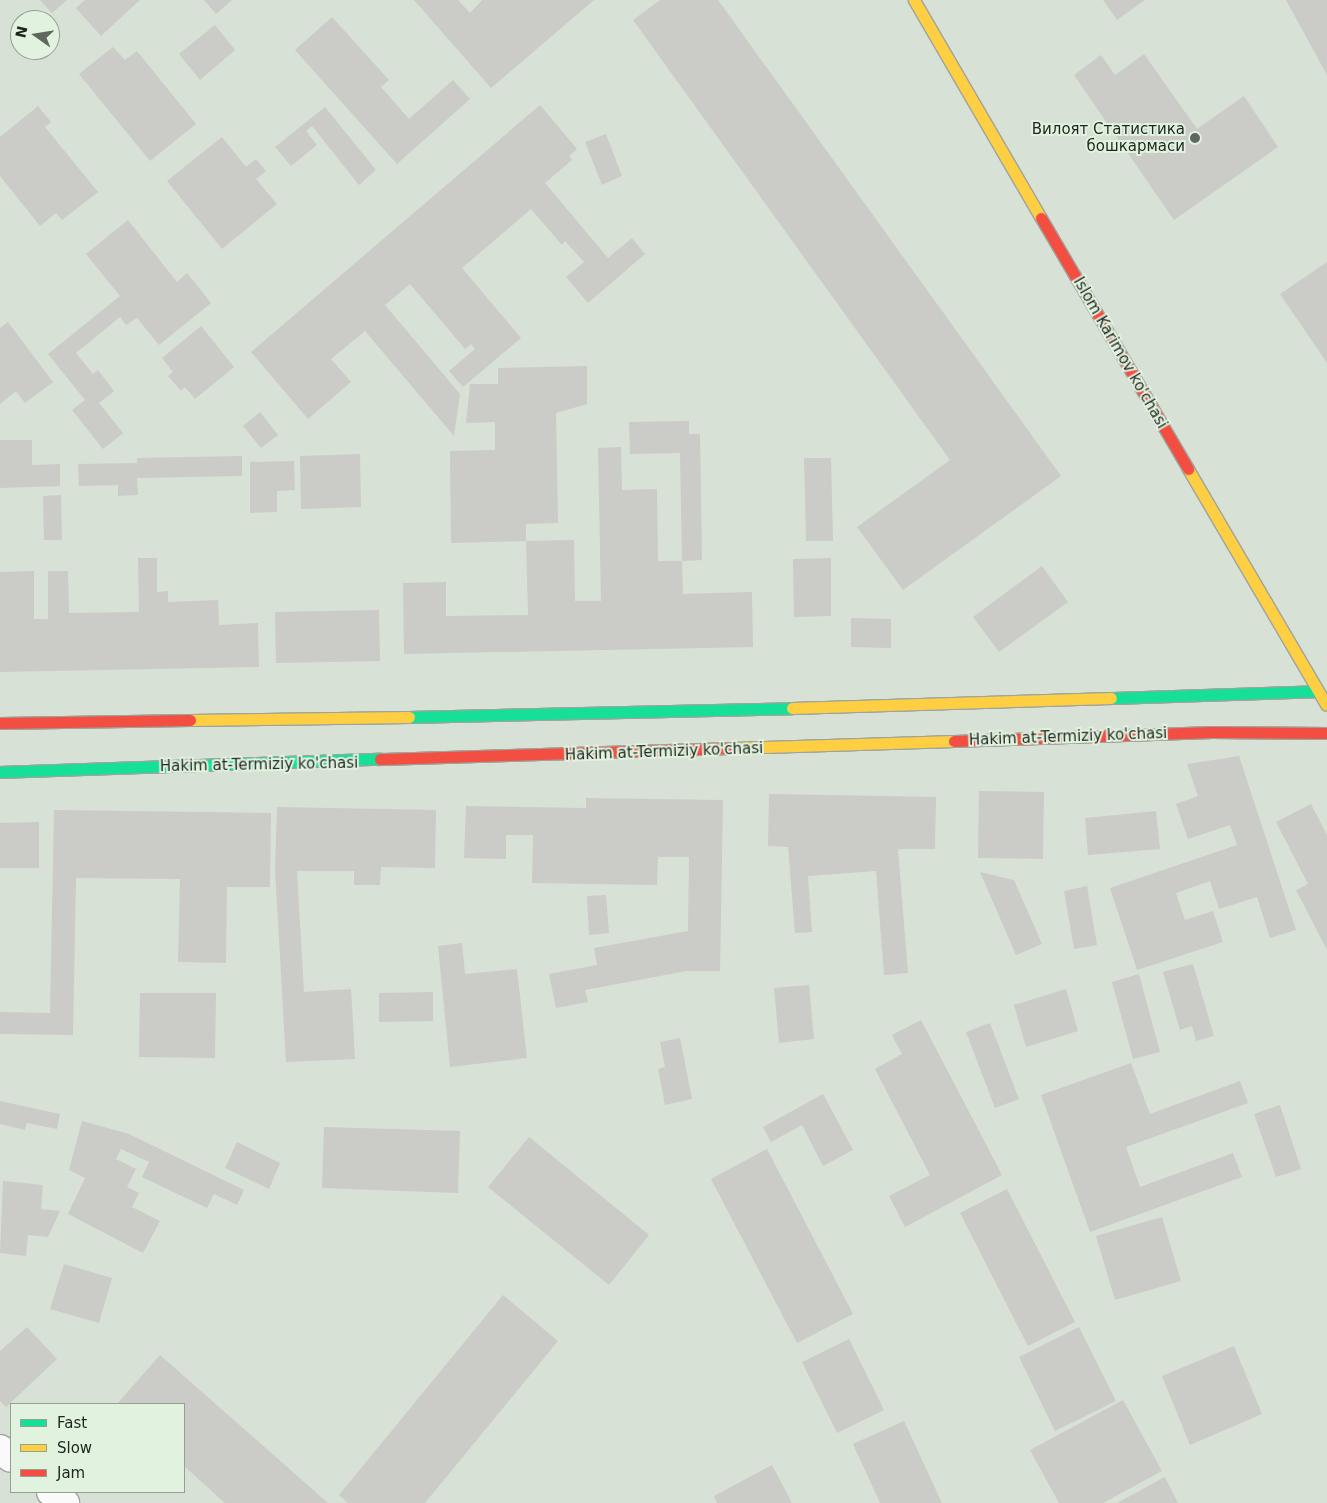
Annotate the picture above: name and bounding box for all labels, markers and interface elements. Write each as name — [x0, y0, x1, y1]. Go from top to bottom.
north arrow — [10, 10, 60, 60]
text: N — [12, 24, 30, 39]
place label: Вилоят Статистика бошкармаси — [1032, 120, 1185, 155]
marker: Вилоят Статистика бошкармаси — [1189, 132, 1201, 144]
street label: Islom Karimov ko'chasi — [1069, 274, 1171, 432]
street label: Hakim at-Termiziy ko'chasi — [969, 725, 1167, 749]
street label: Hakim at-Termiziy ko'chasi — [565, 740, 763, 764]
street label: Hakim at-Termiziy ko'chasi — [160, 754, 358, 776]
legend — [10, 1403, 185, 1493]
text: Fast — [57, 1414, 87, 1432]
text: Slow — [57, 1439, 92, 1457]
text: Jam — [57, 1464, 85, 1482]

